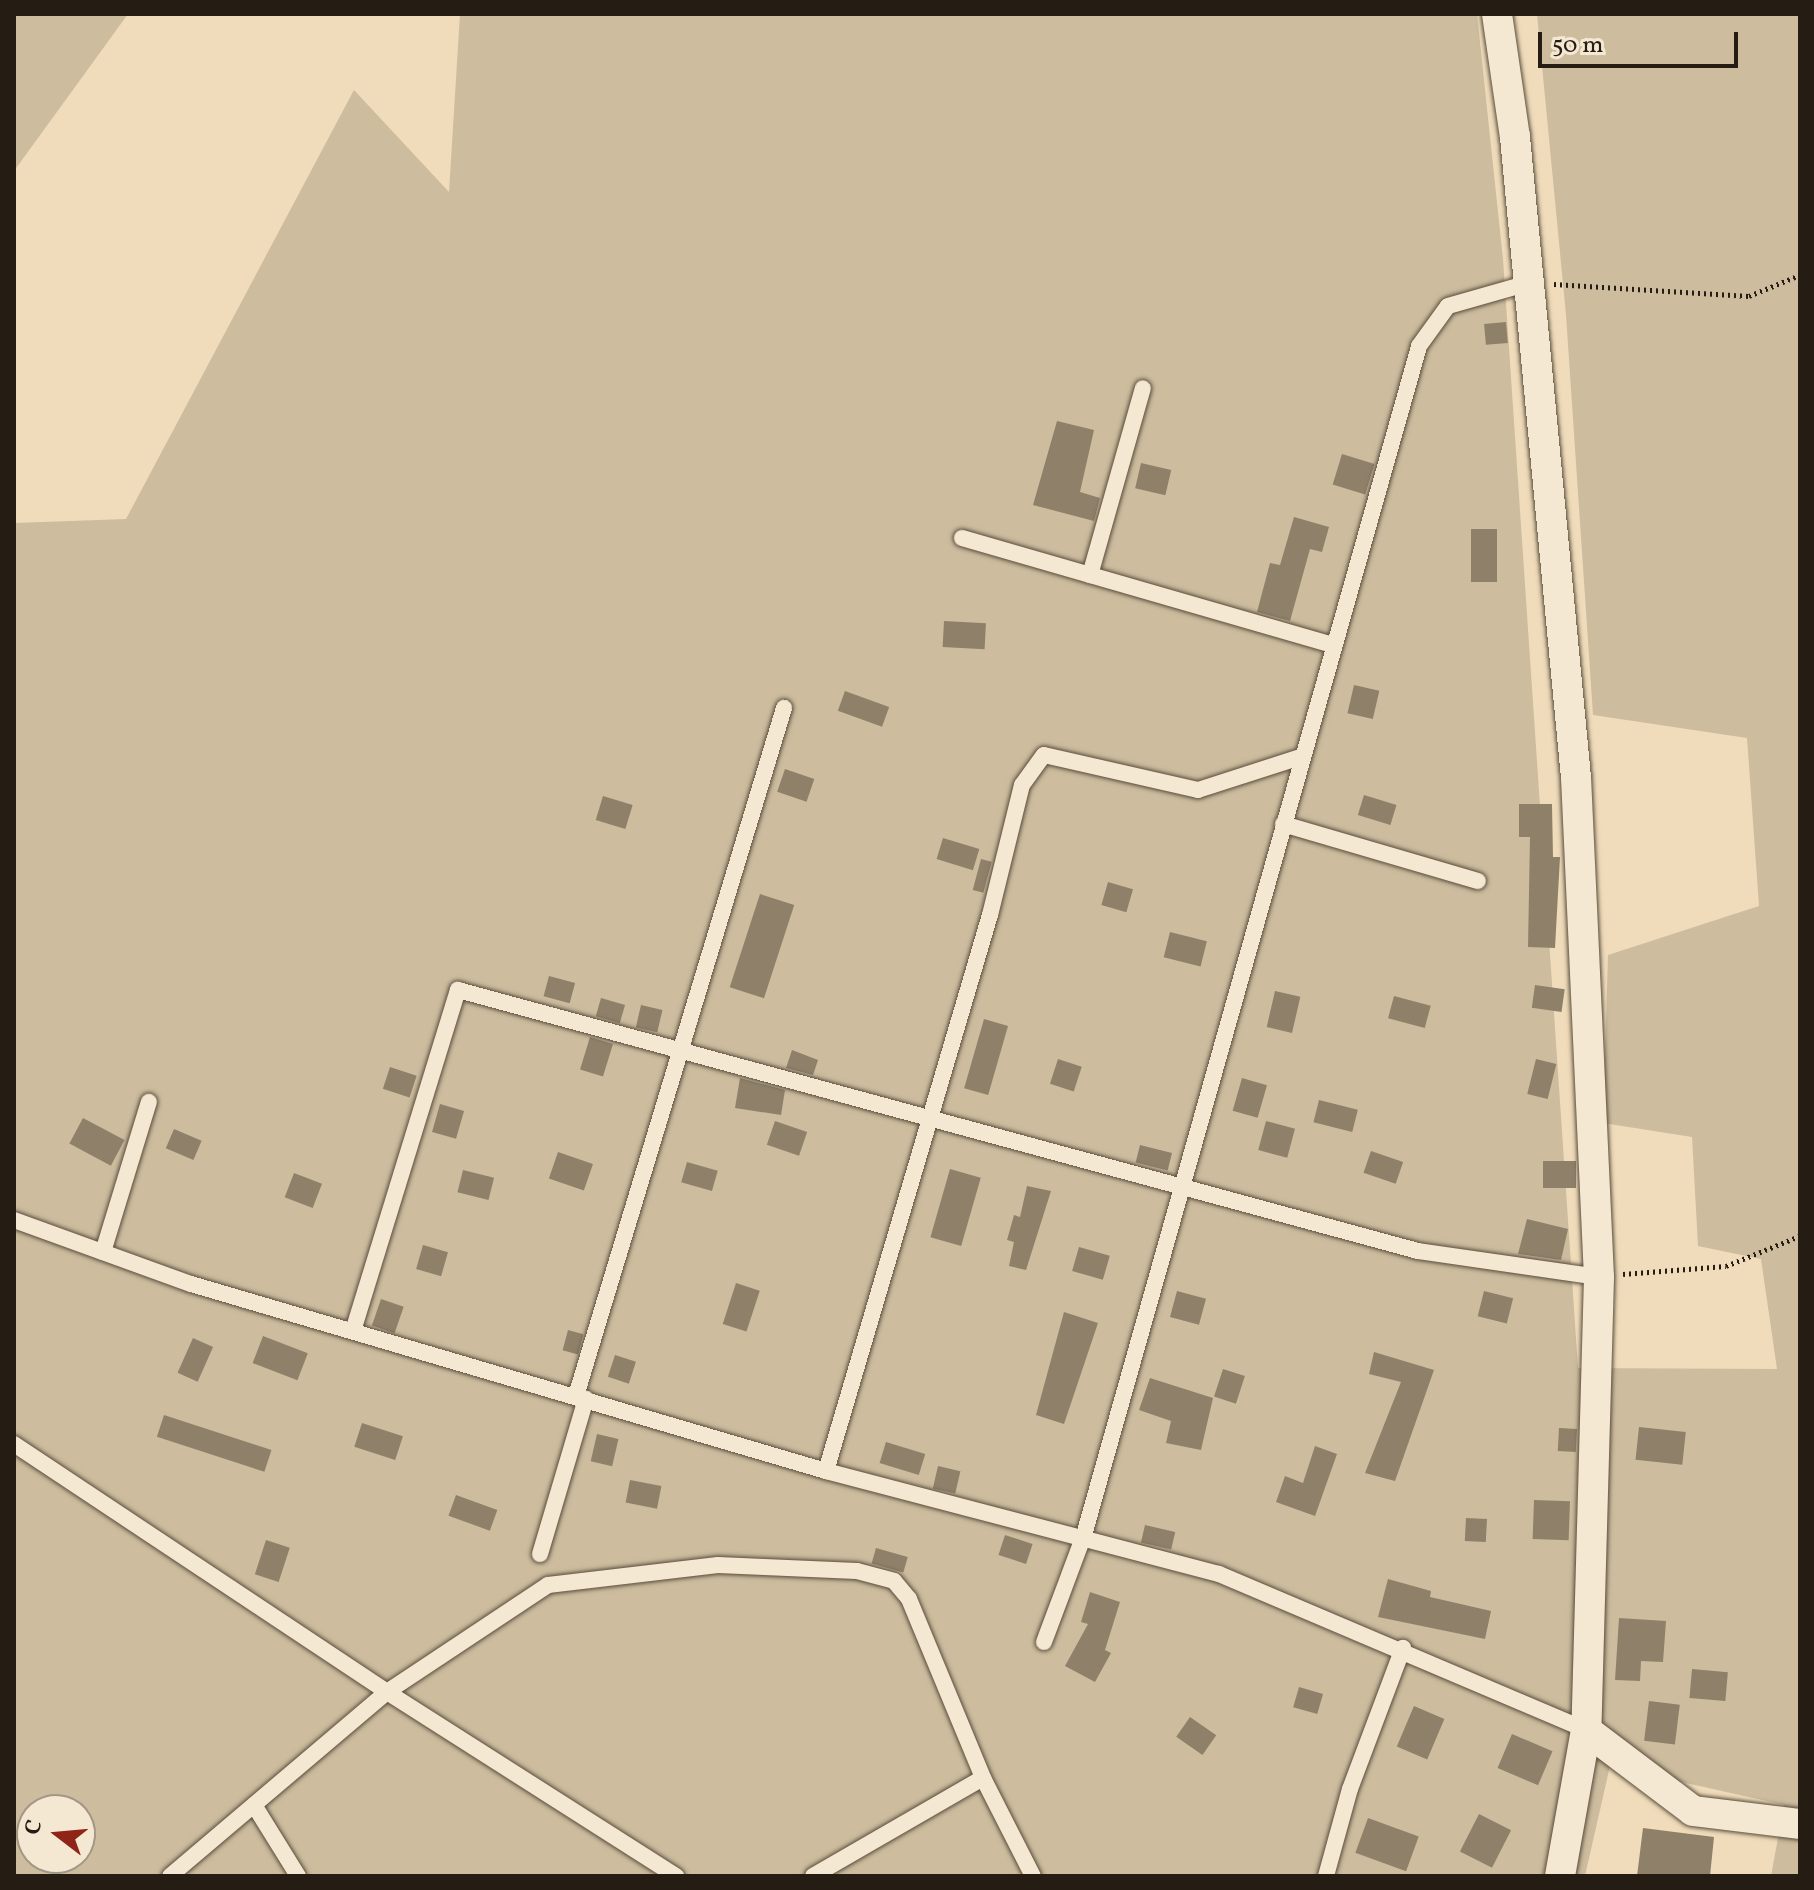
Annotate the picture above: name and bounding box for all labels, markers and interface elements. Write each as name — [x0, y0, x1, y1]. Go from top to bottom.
scale bar — [1542, 16, 1742, 66]
text: 50 m — [1552, 29, 1604, 63]
north arrow — [16, 1794, 96, 1874]
text: С — [18, 1817, 51, 1839]

